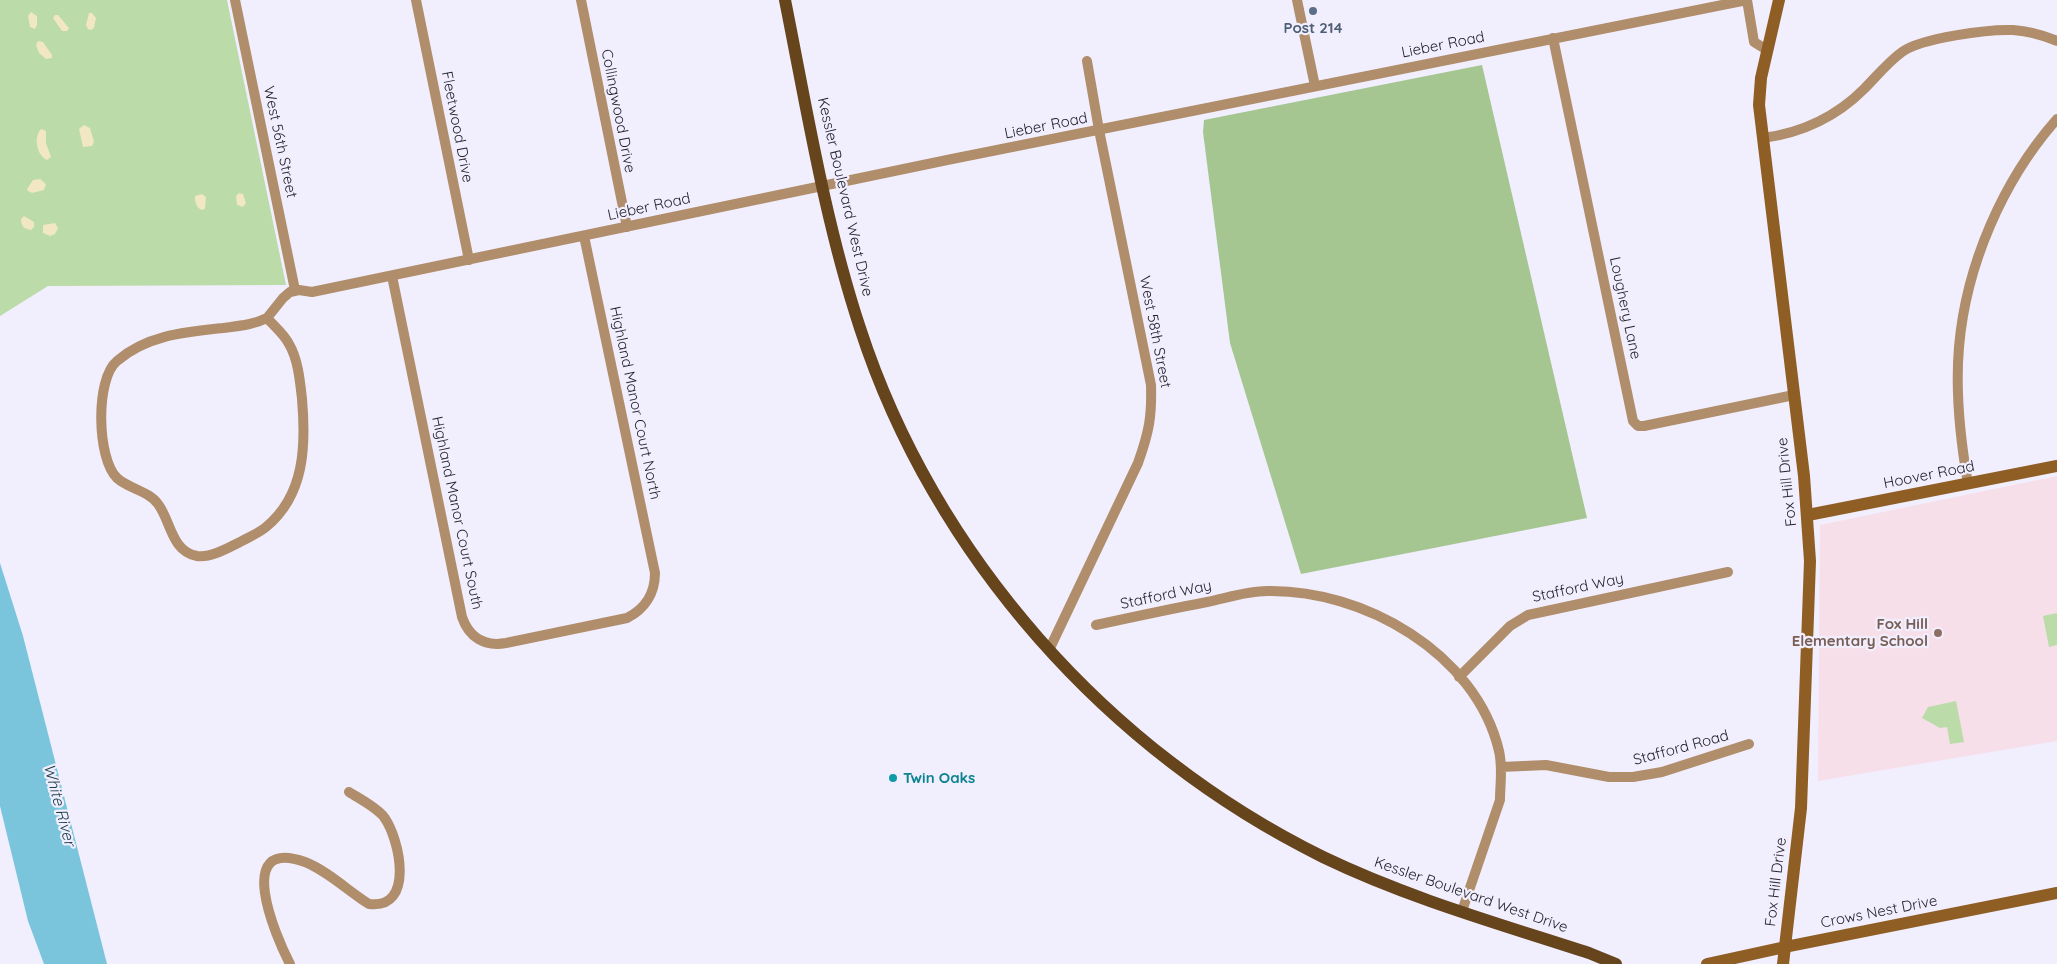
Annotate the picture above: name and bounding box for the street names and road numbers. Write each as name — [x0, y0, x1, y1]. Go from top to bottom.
street label: Lieber Road — [1400, 28, 1486, 62]
street label: Collingwood Drive — [597, 48, 639, 174]
street label: Fleetwood Drive — [437, 70, 477, 184]
street label: West 56th Street — [259, 84, 301, 200]
street label: Kessler Boulevard West Drive — [813, 96, 877, 298]
street label: Lieber Road — [1003, 109, 1089, 143]
street label: Lieber Road — [606, 189, 692, 225]
street label: Loughery Lane — [1605, 255, 1645, 361]
street label: West 58th Street — [1135, 274, 1175, 390]
street label: Highland Manor Court North — [606, 305, 664, 501]
street label: Highland Manor Court South — [428, 415, 486, 611]
street label: Fox Hill Drive — [1773, 436, 1801, 528]
street label: Hoover Road — [1882, 457, 1976, 493]
street label: Stafford Way — [1531, 570, 1625, 606]
street label: Stafford Way — [1119, 577, 1213, 613]
street label: Stafford Road — [1631, 727, 1731, 769]
street label: Fox Hill Drive — [1762, 836, 1790, 928]
street label: Kessler Boulevard West Drive — [1372, 853, 1570, 937]
street label: Crows Nest Drive — [1819, 892, 1939, 932]

